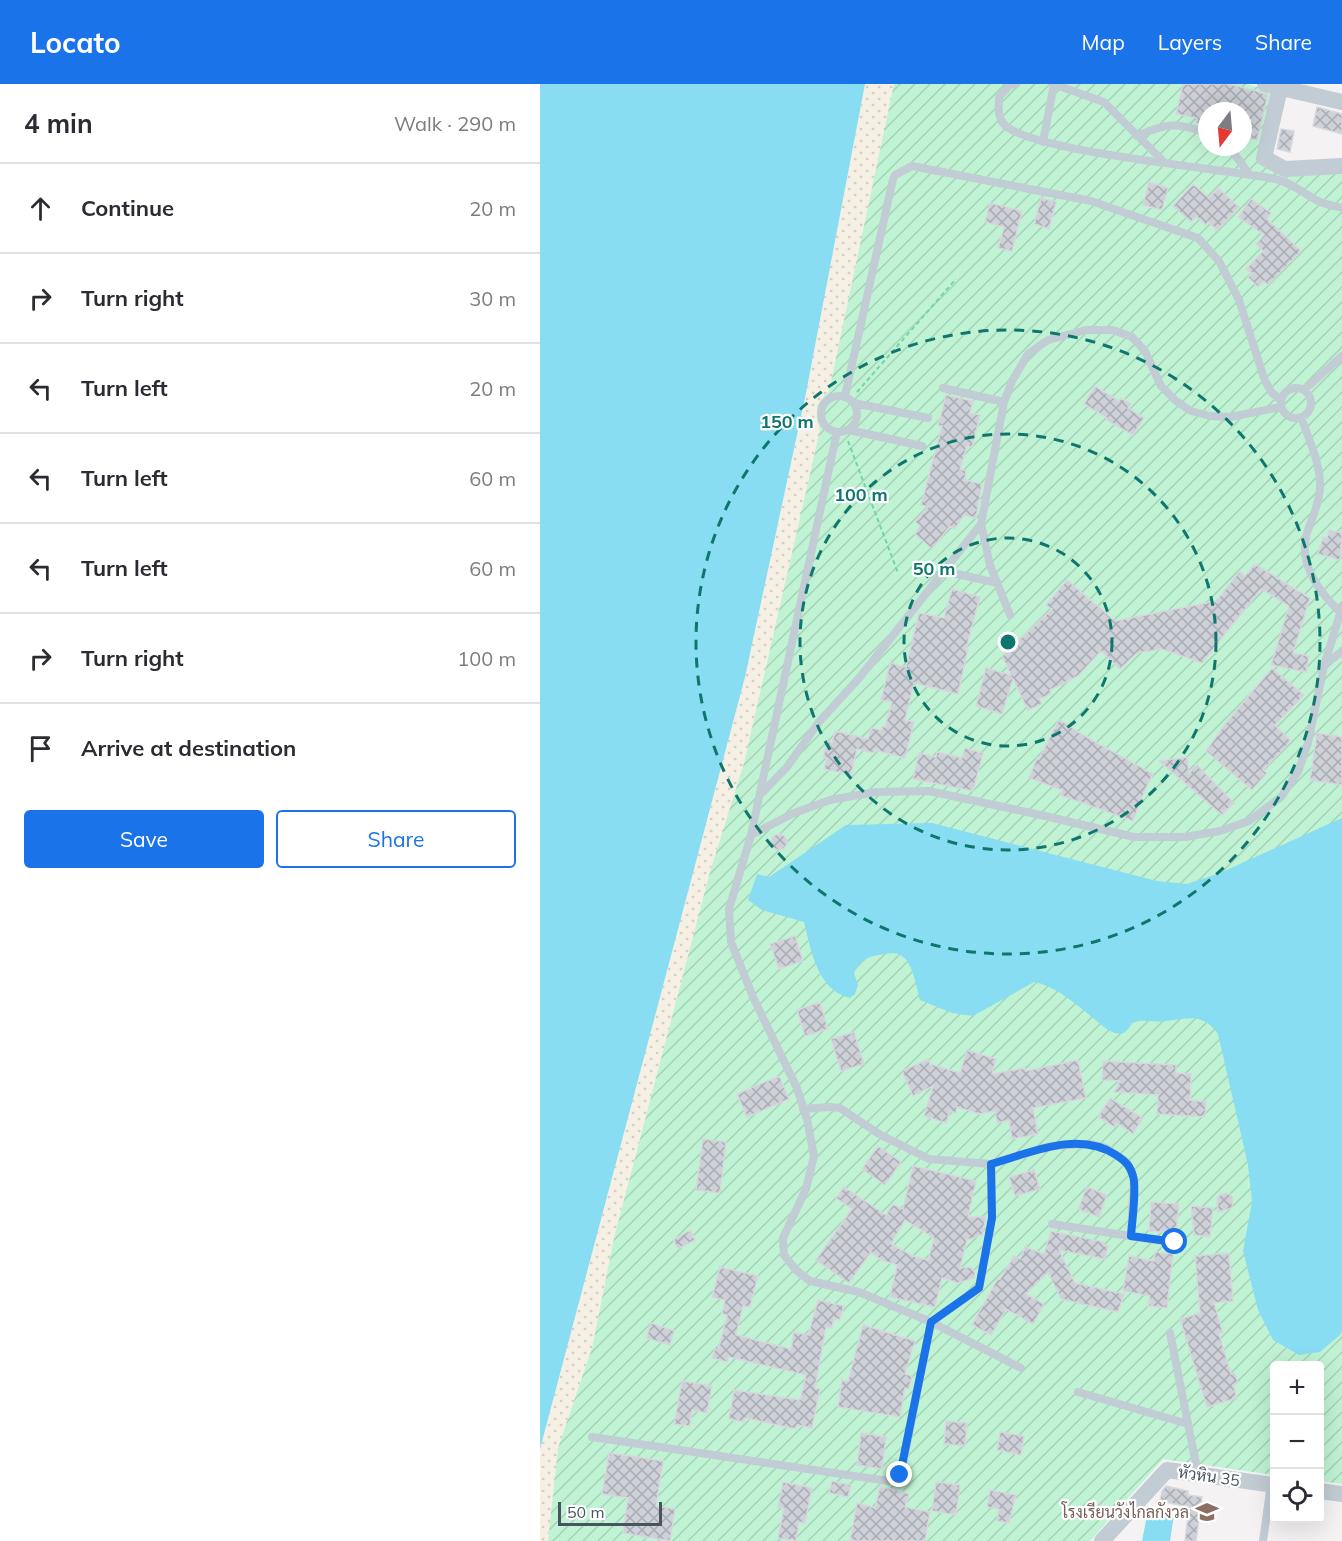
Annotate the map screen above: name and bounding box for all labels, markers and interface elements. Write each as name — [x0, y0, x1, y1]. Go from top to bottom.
text: Locato — [30, 25, 121, 60]
text: Map — [1082, 29, 1125, 55]
text: Layers — [1158, 29, 1222, 55]
text: Share — [1255, 29, 1312, 55]
north arrow — [1198, 102, 1252, 156]
text: 4 min — [24, 107, 93, 140]
text: Walk · 290 m — [394, 111, 516, 136]
icon: ahead — [24, 192, 57, 225]
text: Continue — [81, 194, 174, 222]
text: 20 m — [469, 196, 516, 221]
icon: right — [24, 282, 57, 315]
text: Turn right — [81, 284, 184, 312]
text: 30 m — [469, 286, 516, 311]
icon: left — [24, 372, 57, 405]
text: Turn left — [81, 374, 168, 402]
text: 20 m — [469, 376, 516, 401]
text: 150 m — [760, 410, 814, 433]
icon: left — [24, 462, 57, 495]
text: Turn left — [81, 464, 168, 492]
text: 60 m — [469, 466, 516, 491]
text: 100 m — [834, 483, 888, 506]
icon: left — [24, 552, 57, 585]
text: Turn left — [81, 554, 168, 582]
text: 60 m — [469, 556, 516, 581]
text: 50 m — [913, 557, 955, 580]
centre of rings — [998, 632, 1018, 652]
icon: right — [24, 642, 57, 675]
text: Turn right — [81, 644, 184, 672]
text: 100 m — [457, 646, 516, 671]
icon: arrive — [24, 732, 57, 765]
text: Arrive at destination — [81, 734, 296, 762]
button: Save — [24, 810, 264, 868]
button: Share — [276, 810, 516, 868]
route start — [1161, 1228, 1187, 1254]
map controls — [1270, 1361, 1324, 1523]
button: + — [1270, 1361, 1324, 1415]
button: − — [1270, 1415, 1324, 1469]
route end — [886, 1461, 912, 1487]
street label: หัวหิน 35 — [1177, 1462, 1241, 1490]
button: locate — [1270, 1469, 1324, 1523]
scale bar — [558, 1499, 662, 1526]
school or university icon: โรงเรียนวังไกลกังวล — [1194, 1499, 1220, 1525]
place label: โรงเรียนวังไกลกังวล — [1061, 1501, 1189, 1522]
text: 50 m — [567, 1502, 604, 1522]

